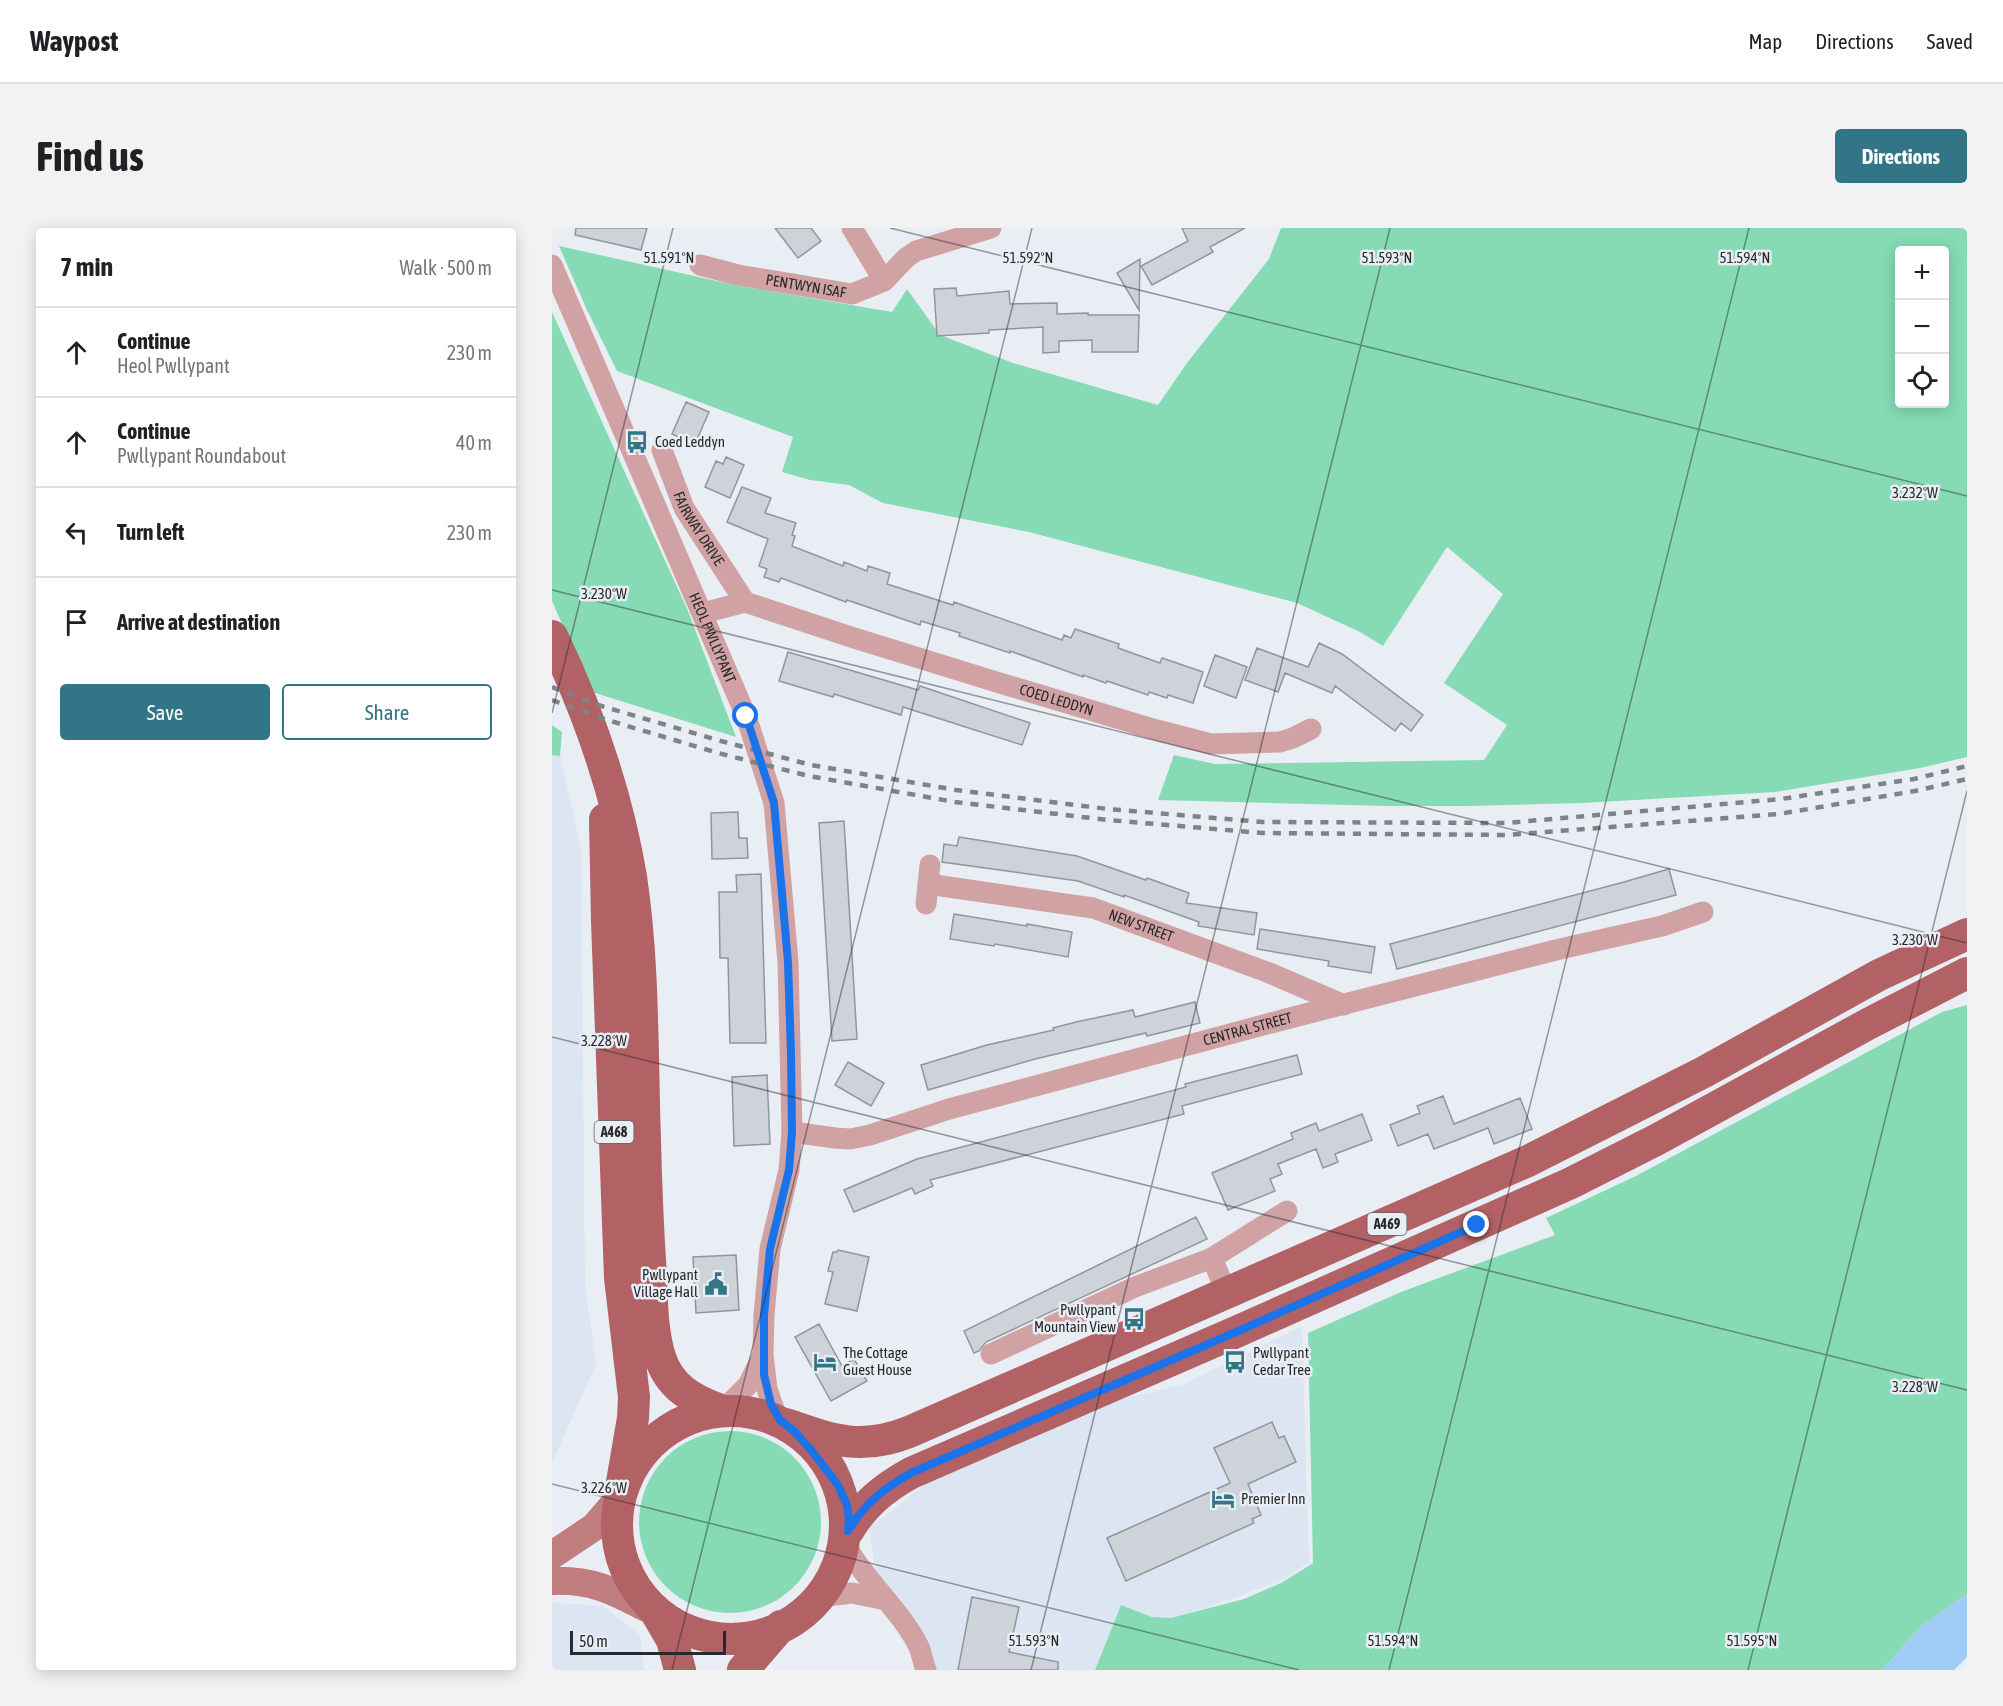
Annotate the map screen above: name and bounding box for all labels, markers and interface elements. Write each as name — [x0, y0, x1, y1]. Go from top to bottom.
text: Waypost — [30, 25, 118, 57]
text: Map — [1748, 29, 1782, 53]
text: Directions — [1815, 29, 1894, 53]
text: Saved — [1927, 29, 1973, 53]
button: Directions — [1835, 129, 1967, 183]
text: Find us — [36, 132, 144, 180]
map controls — [1895, 246, 1949, 408]
button: + — [1895, 246, 1949, 300]
text: 51.591°N — [644, 249, 694, 266]
text: 51.592°N — [1003, 249, 1053, 266]
text: 51.593°N — [1362, 249, 1412, 266]
text: 51.594°N — [1720, 249, 1770, 266]
text: 7 min — [60, 252, 113, 282]
text: Walk · 500 m — [400, 256, 492, 279]
street label: PENTWYN ISAF — [764, 271, 847, 301]
button: − — [1895, 300, 1949, 354]
text: Continue — [117, 328, 191, 354]
icon: ahead — [60, 336, 93, 369]
text: 230 m — [447, 341, 492, 364]
text: Heol Pwllypant — [117, 354, 230, 377]
button: locate — [1895, 354, 1949, 408]
text: Continue — [117, 418, 191, 444]
icon: ahead — [60, 426, 93, 459]
bus stop icon: Coed Leddyn — [624, 429, 650, 455]
text: 40 m — [456, 431, 492, 454]
place label: Coed Leddyn — [655, 433, 725, 450]
text: Pwllypant Roundabout — [117, 444, 286, 467]
text: 3.232°W — [1892, 484, 1938, 501]
street label: FAIRWAY DRIVE — [671, 489, 728, 569]
icon: left — [60, 516, 93, 549]
text: Turn left — [117, 519, 184, 545]
text: 230 m — [447, 521, 492, 544]
text: 3.230°W — [581, 585, 627, 602]
street label: HEOL PWLLYPANT — [686, 590, 740, 686]
icon: arrive — [60, 606, 93, 639]
text: Arrive at destination — [117, 609, 280, 635]
street label: COED LEDDYN — [1018, 680, 1096, 719]
button: Save — [60, 684, 270, 740]
button: Share — [282, 684, 492, 740]
route start — [732, 702, 758, 728]
street label: NEW STREET — [1106, 906, 1177, 945]
text: 3.230°W — [1892, 931, 1938, 948]
street label: CENTRAL STREET — [1201, 1009, 1294, 1049]
text: 3.228°W — [581, 1032, 627, 1049]
road number: A468 — [594, 1121, 634, 1143]
route end — [1463, 1211, 1489, 1237]
road number: A469 — [1368, 1213, 1406, 1235]
place label: Pwllypant Village Hall — [634, 1266, 698, 1300]
public building icon: Pwllypant Village Hall — [703, 1271, 729, 1297]
place label: Pwllypant Mountain View — [1034, 1301, 1116, 1335]
bus stop icon: Pwllypant Mountain View — [1121, 1306, 1147, 1332]
place label: The Cottage Guest House — [843, 1344, 912, 1378]
place label: Pwllypant Cedar Tree — [1253, 1344, 1311, 1378]
hotel icon: The Cottage Guest House — [812, 1349, 838, 1375]
bus stop icon: Pwllypant Cedar Tree — [1222, 1349, 1248, 1375]
text: 3.228°W — [1892, 1378, 1938, 1395]
text: 3.226°W — [581, 1479, 627, 1496]
hotel icon: Premier Inn — [1210, 1486, 1236, 1512]
place label: Premier Inn — [1241, 1490, 1306, 1507]
scale bar — [570, 1628, 726, 1656]
text: 50 m — [579, 1632, 608, 1650]
text: 51.593°N — [1009, 1632, 1059, 1649]
text: 51.594°N — [1368, 1632, 1418, 1649]
text: 51.595°N — [1727, 1632, 1777, 1649]

